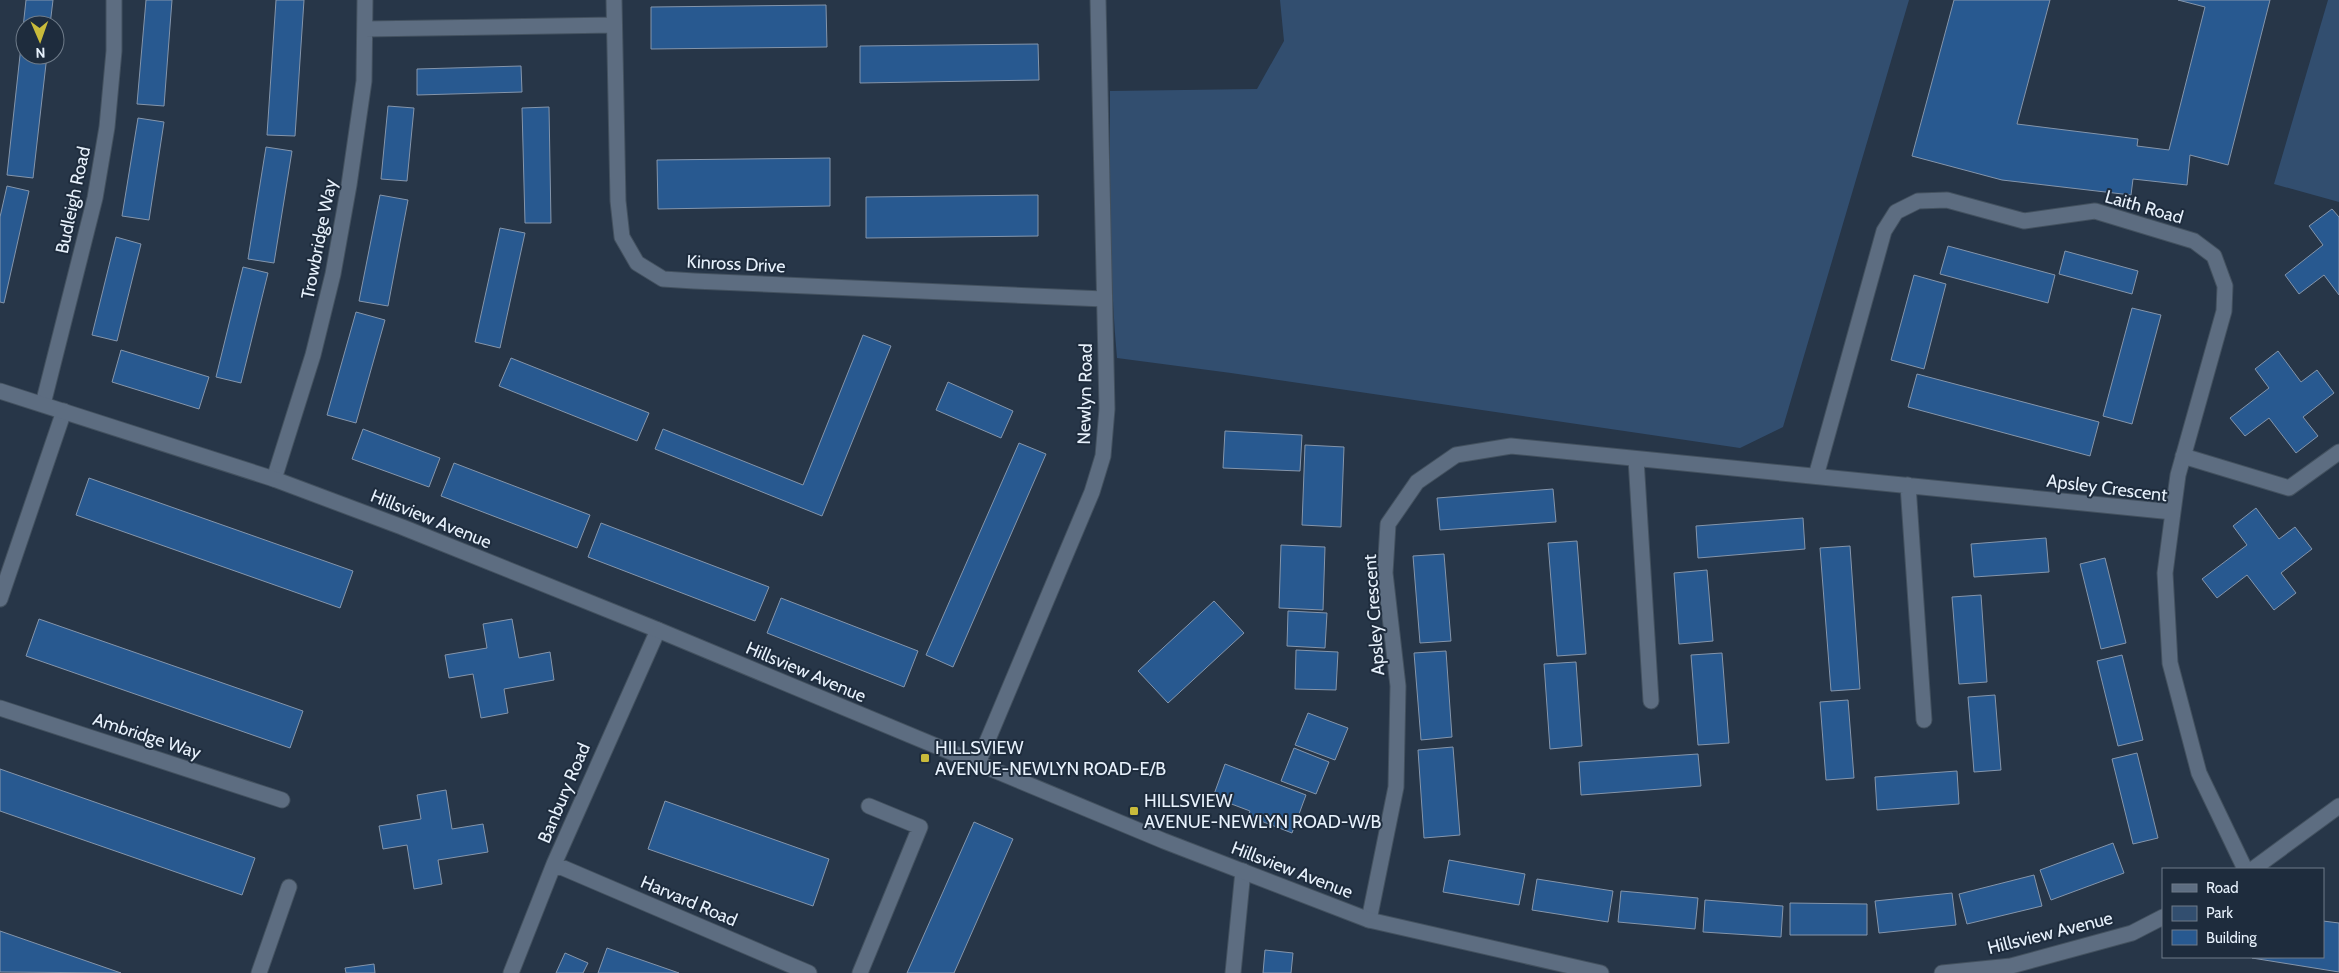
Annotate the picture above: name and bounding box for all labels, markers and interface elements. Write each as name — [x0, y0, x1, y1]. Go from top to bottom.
north arrow — [15, 15, 65, 65]
text: N — [35, 44, 46, 62]
street label: Budleigh Road — [51, 144, 95, 256]
street label: Trowbridge Way — [297, 177, 341, 301]
street label: Laith Road — [2102, 185, 2186, 229]
street label: Kinross Drive — [686, 250, 786, 278]
street label: Newlyn Road — [1073, 343, 1097, 445]
street label: Apsley Crescent — [2045, 470, 2169, 506]
street label: Hillsview Avenue — [367, 485, 495, 553]
street label: Apsley Crescent — [1359, 554, 1389, 676]
street label: Hillsview Avenue — [743, 637, 869, 707]
street label: Ambridge Way — [90, 708, 204, 764]
place label: HILLSVIEW AVENUE-NEWLYN ROAD-E/B — [935, 737, 1166, 780]
street label: Banbury Road — [533, 740, 595, 846]
marker: HILLSVIEW AVENUE-NEWLYN ROAD-E/B — [919, 752, 931, 764]
place label: HILLSVIEW AVENUE-NEWLYN ROAD-W/B — [1144, 790, 1381, 833]
marker: HILLSVIEW AVENUE-NEWLYN ROAD-W/B — [1128, 805, 1140, 817]
street label: Hillsview Avenue — [1228, 837, 1356, 903]
legend — [2162, 868, 2324, 958]
street label: Harvard Road — [637, 871, 741, 931]
text: Road — [2206, 879, 2239, 897]
text: Park — [2206, 904, 2233, 922]
street label: Hillsview Avenue — [1985, 907, 2115, 959]
text: Building — [2206, 929, 2257, 947]

